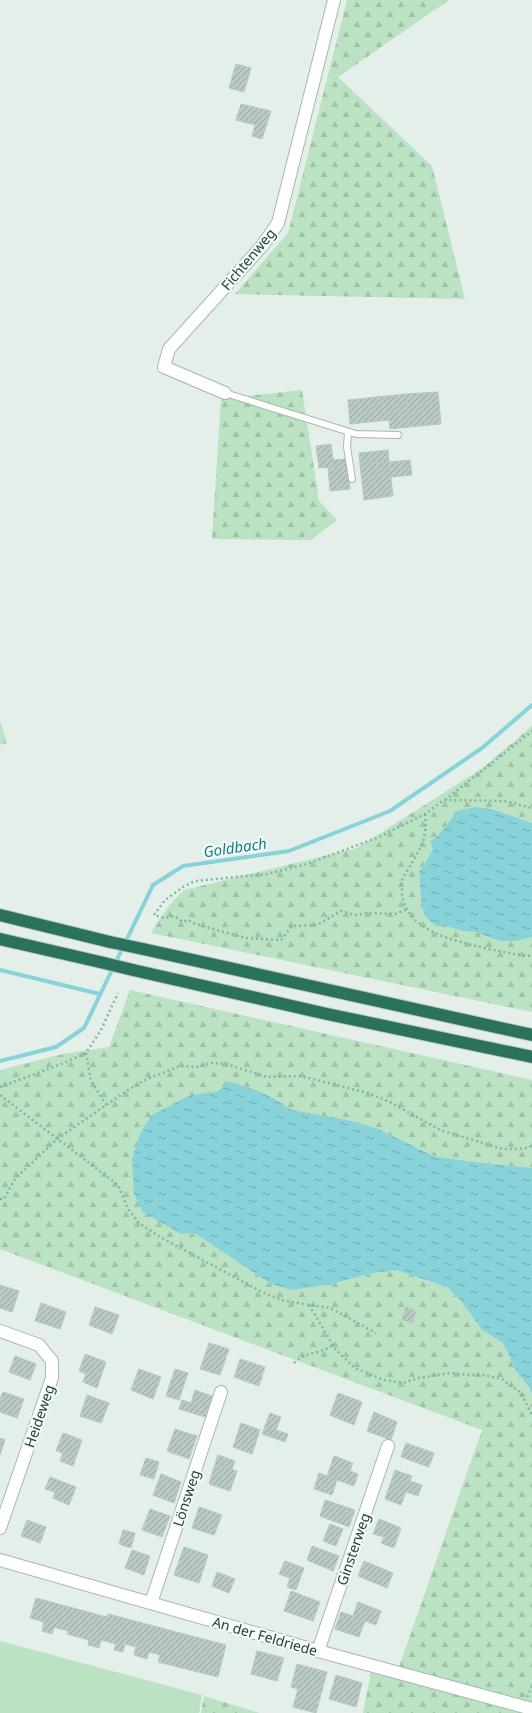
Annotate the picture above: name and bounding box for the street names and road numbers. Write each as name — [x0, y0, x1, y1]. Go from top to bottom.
street label: Fichtenweg — [216, 224, 280, 294]
street label: Heideweg — [19, 1382, 59, 1450]
street label: Lönsweg — [168, 1467, 204, 1529]
street label: Ginsterweg — [332, 1510, 374, 1588]
street label: An der Feldriede — [210, 1612, 320, 1660]

